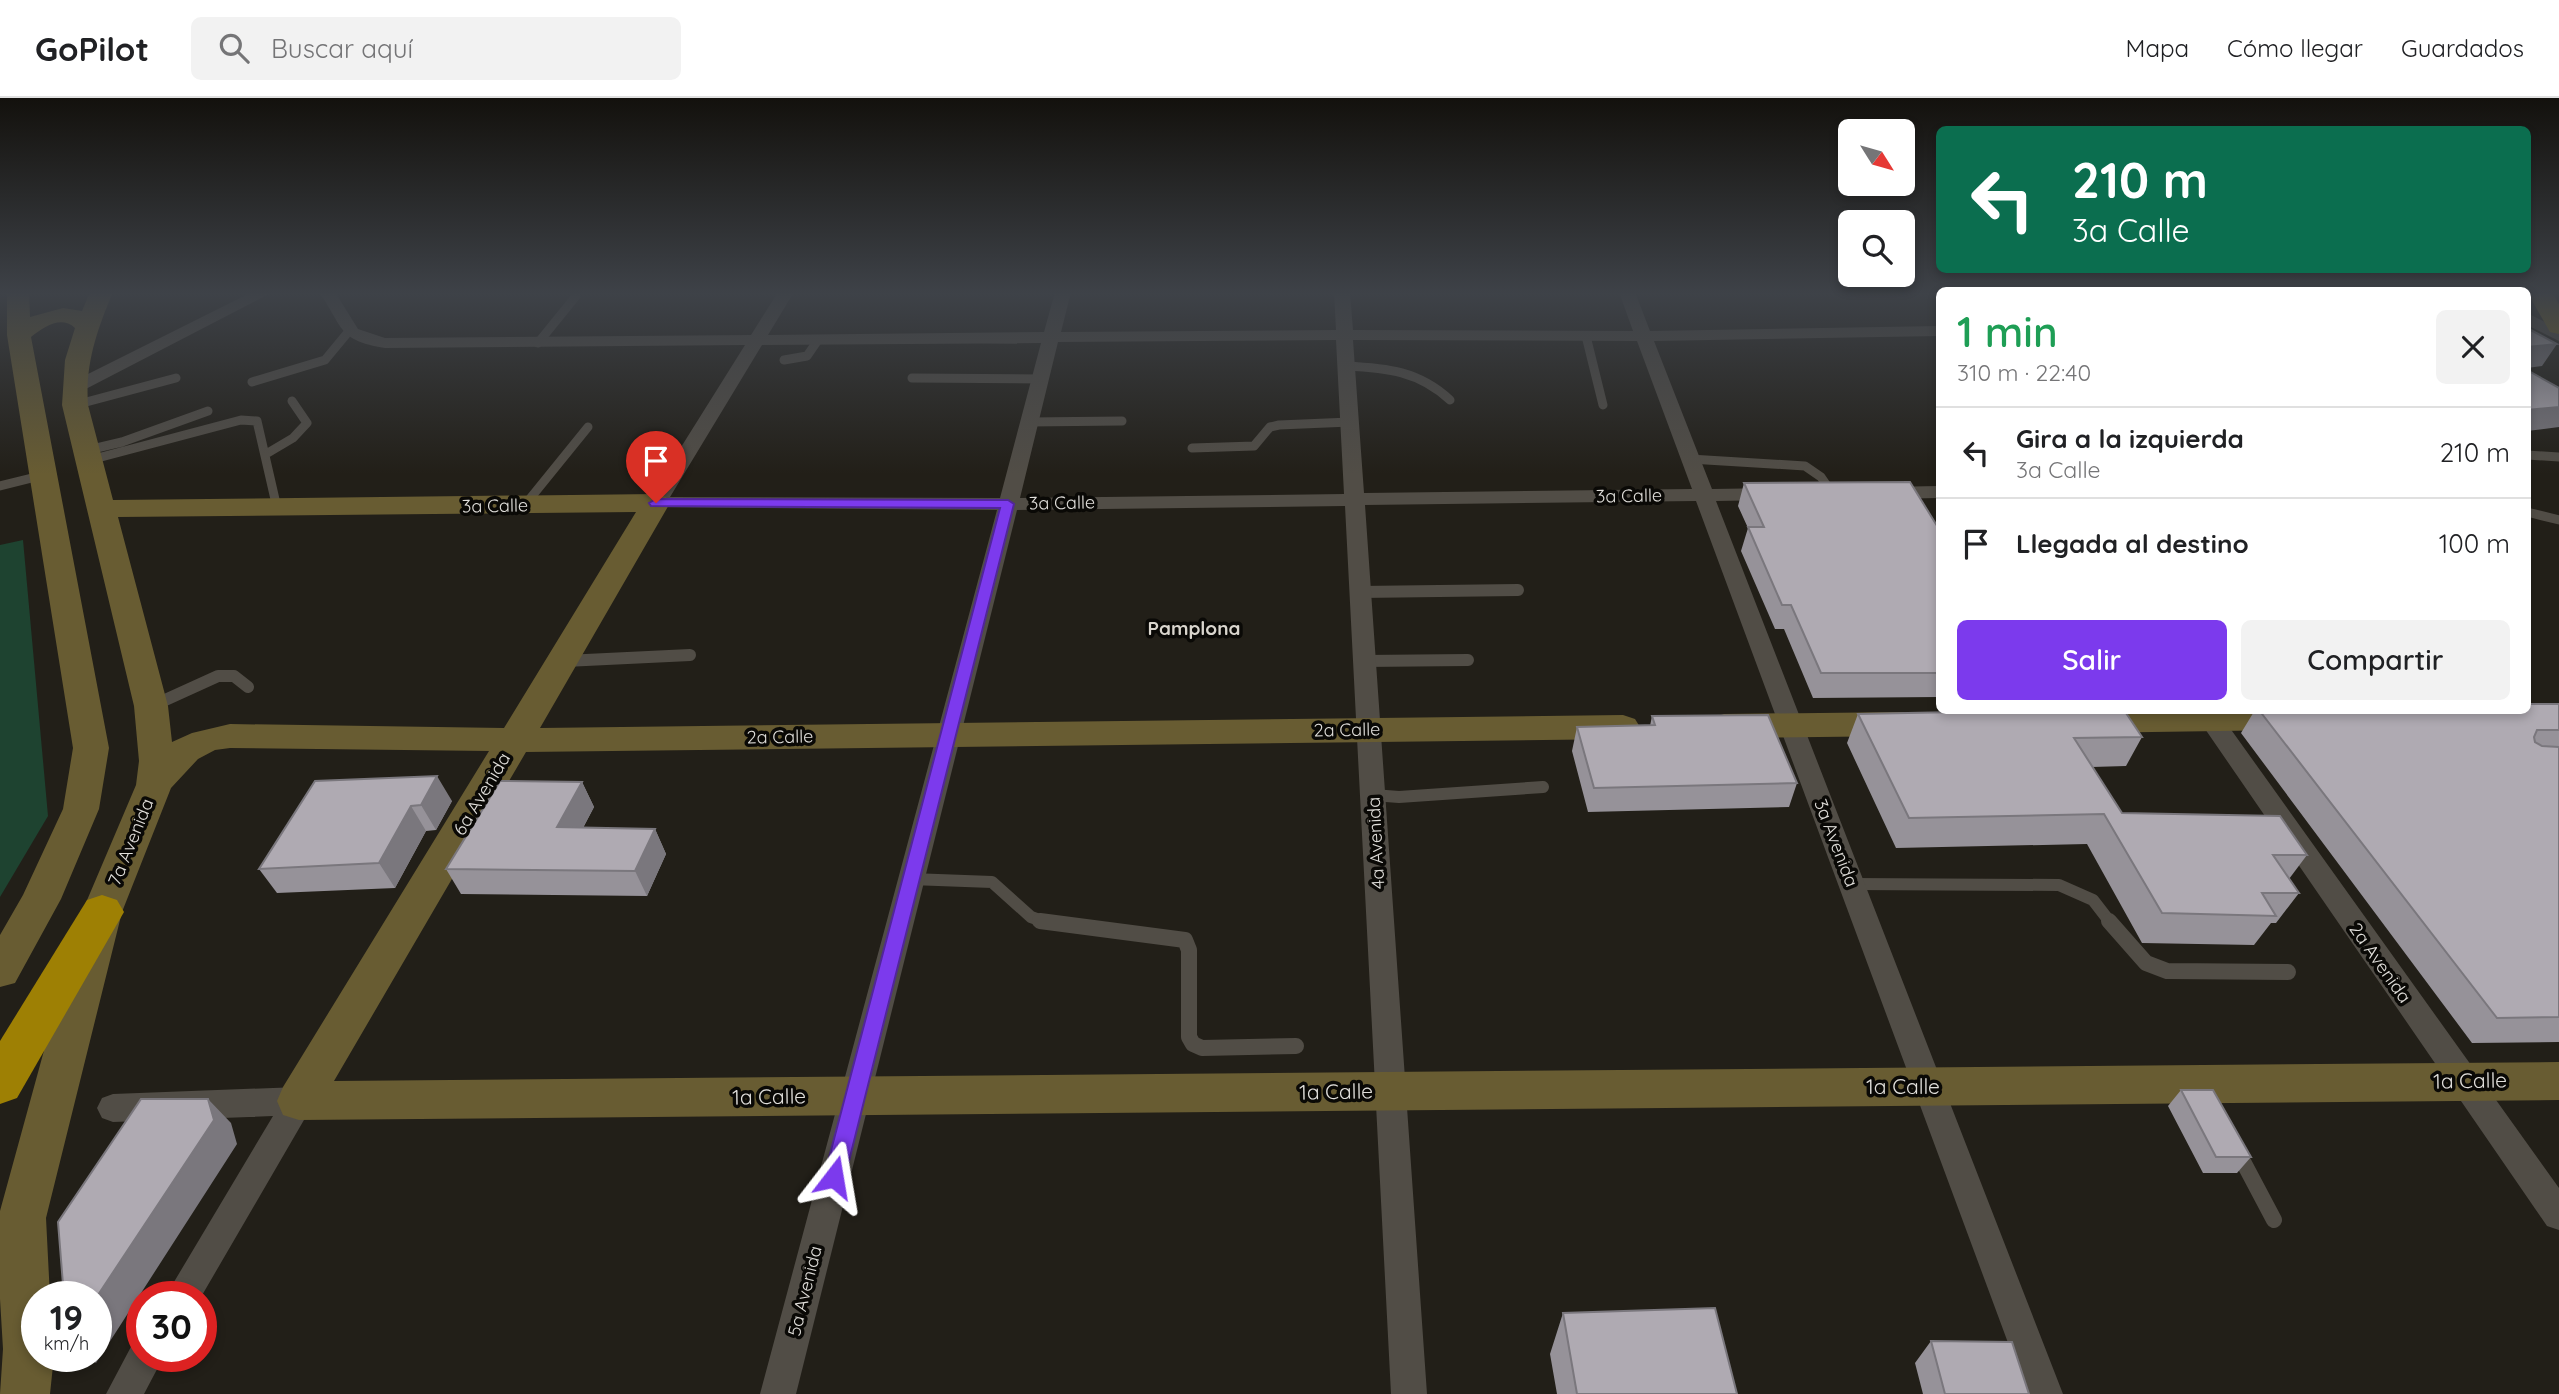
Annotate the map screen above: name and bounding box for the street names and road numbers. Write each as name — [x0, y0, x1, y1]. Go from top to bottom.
street label: 3a Calle — [1596, 483, 1662, 508]
street label: 3a Calle — [1029, 490, 1095, 515]
street label: 3a Calle — [462, 493, 528, 518]
street label: 2a Calle — [1313, 717, 1381, 742]
street label: 2a Calle — [746, 724, 814, 749]
street label: 6a Avenida — [448, 748, 515, 839]
street label: 7a Avenida — [103, 795, 158, 889]
street label: 4a Avenida — [1362, 796, 1389, 890]
street label: 3a Avenida — [1809, 796, 1864, 890]
street label: 2a Avenida — [2344, 918, 2416, 1007]
street label: 1a Calle — [2433, 1066, 2507, 1094]
street label: 1a Calle — [1866, 1073, 1940, 1099]
street label: 1a Calle — [1299, 1077, 1373, 1105]
street label: 1a Calle — [732, 1082, 806, 1110]
street label: 5a Avenida — [782, 1243, 827, 1339]

